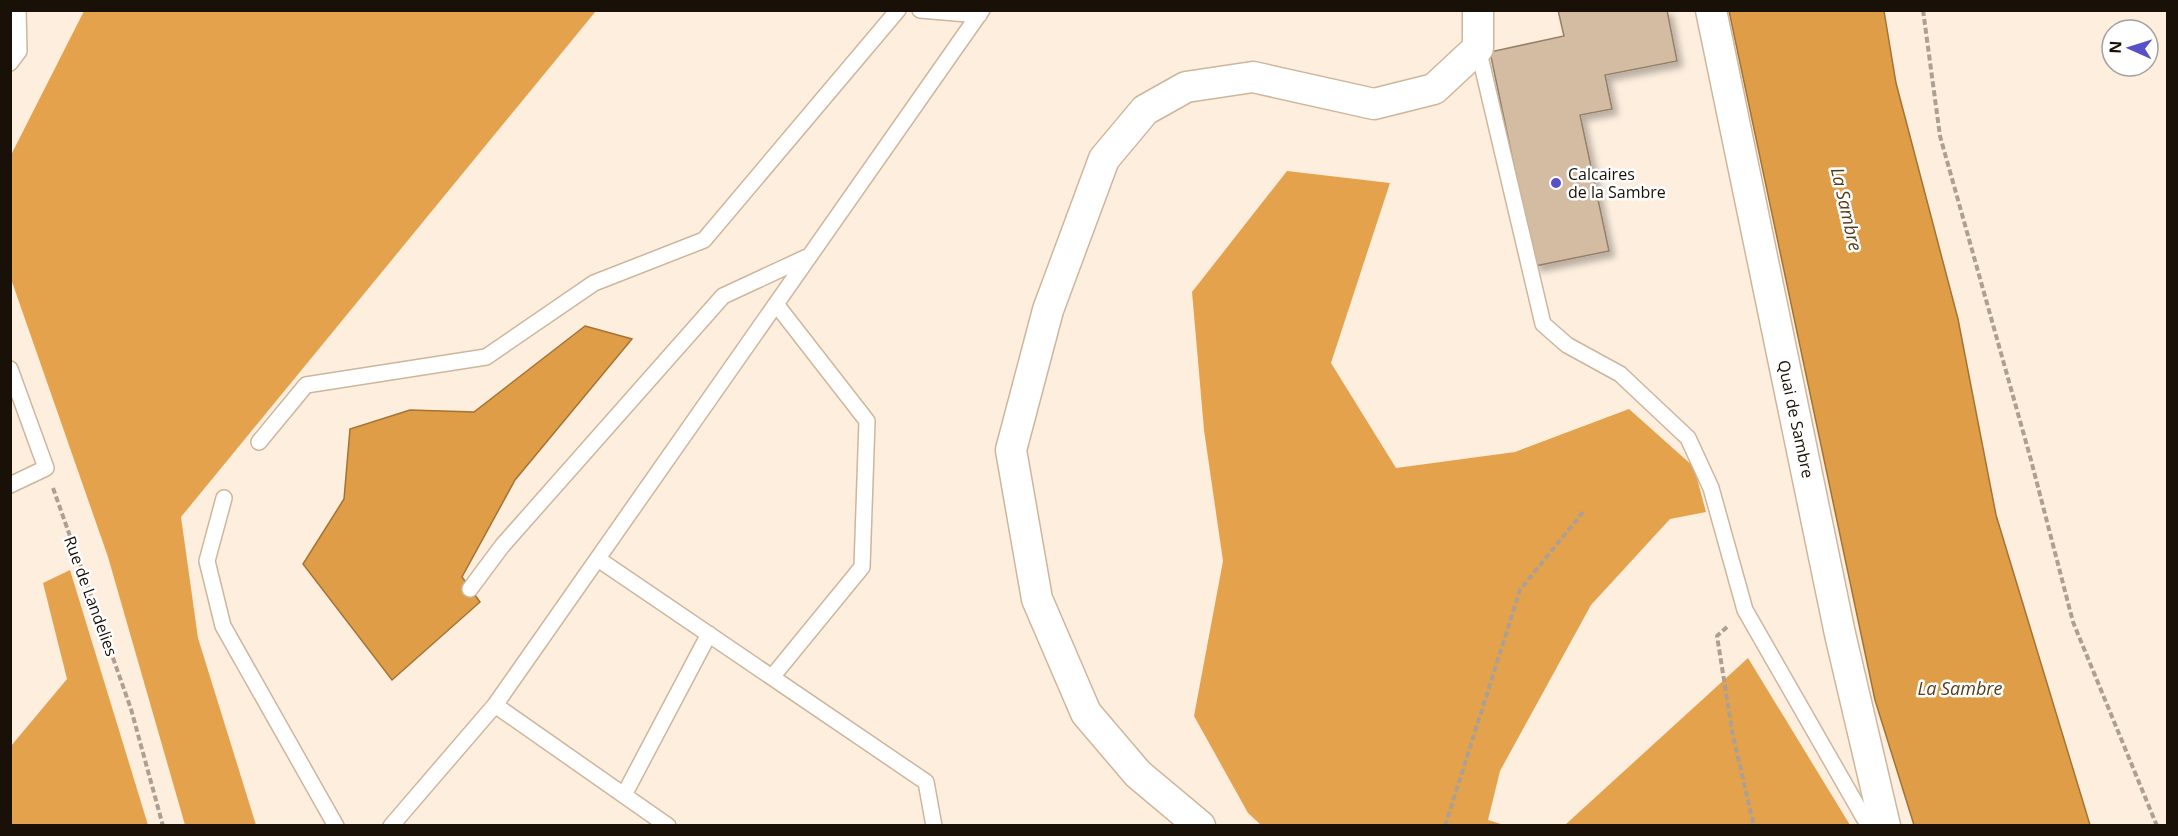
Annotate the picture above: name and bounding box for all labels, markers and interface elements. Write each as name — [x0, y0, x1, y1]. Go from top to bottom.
north arrow — [2100, 18, 2160, 78]
text: N — [2104, 40, 2126, 54]
place label: Calcaires de la Sambre — [1568, 163, 1666, 203]
water label: La Sambre — [1826, 165, 1868, 253]
marker: Calcaires de la Sambre — [1549, 176, 1563, 190]
street label: Quai de Sambre — [1773, 358, 1819, 480]
street label: Rue de Landelies — [59, 533, 123, 659]
water label: La Sambre — [1918, 676, 2002, 700]

